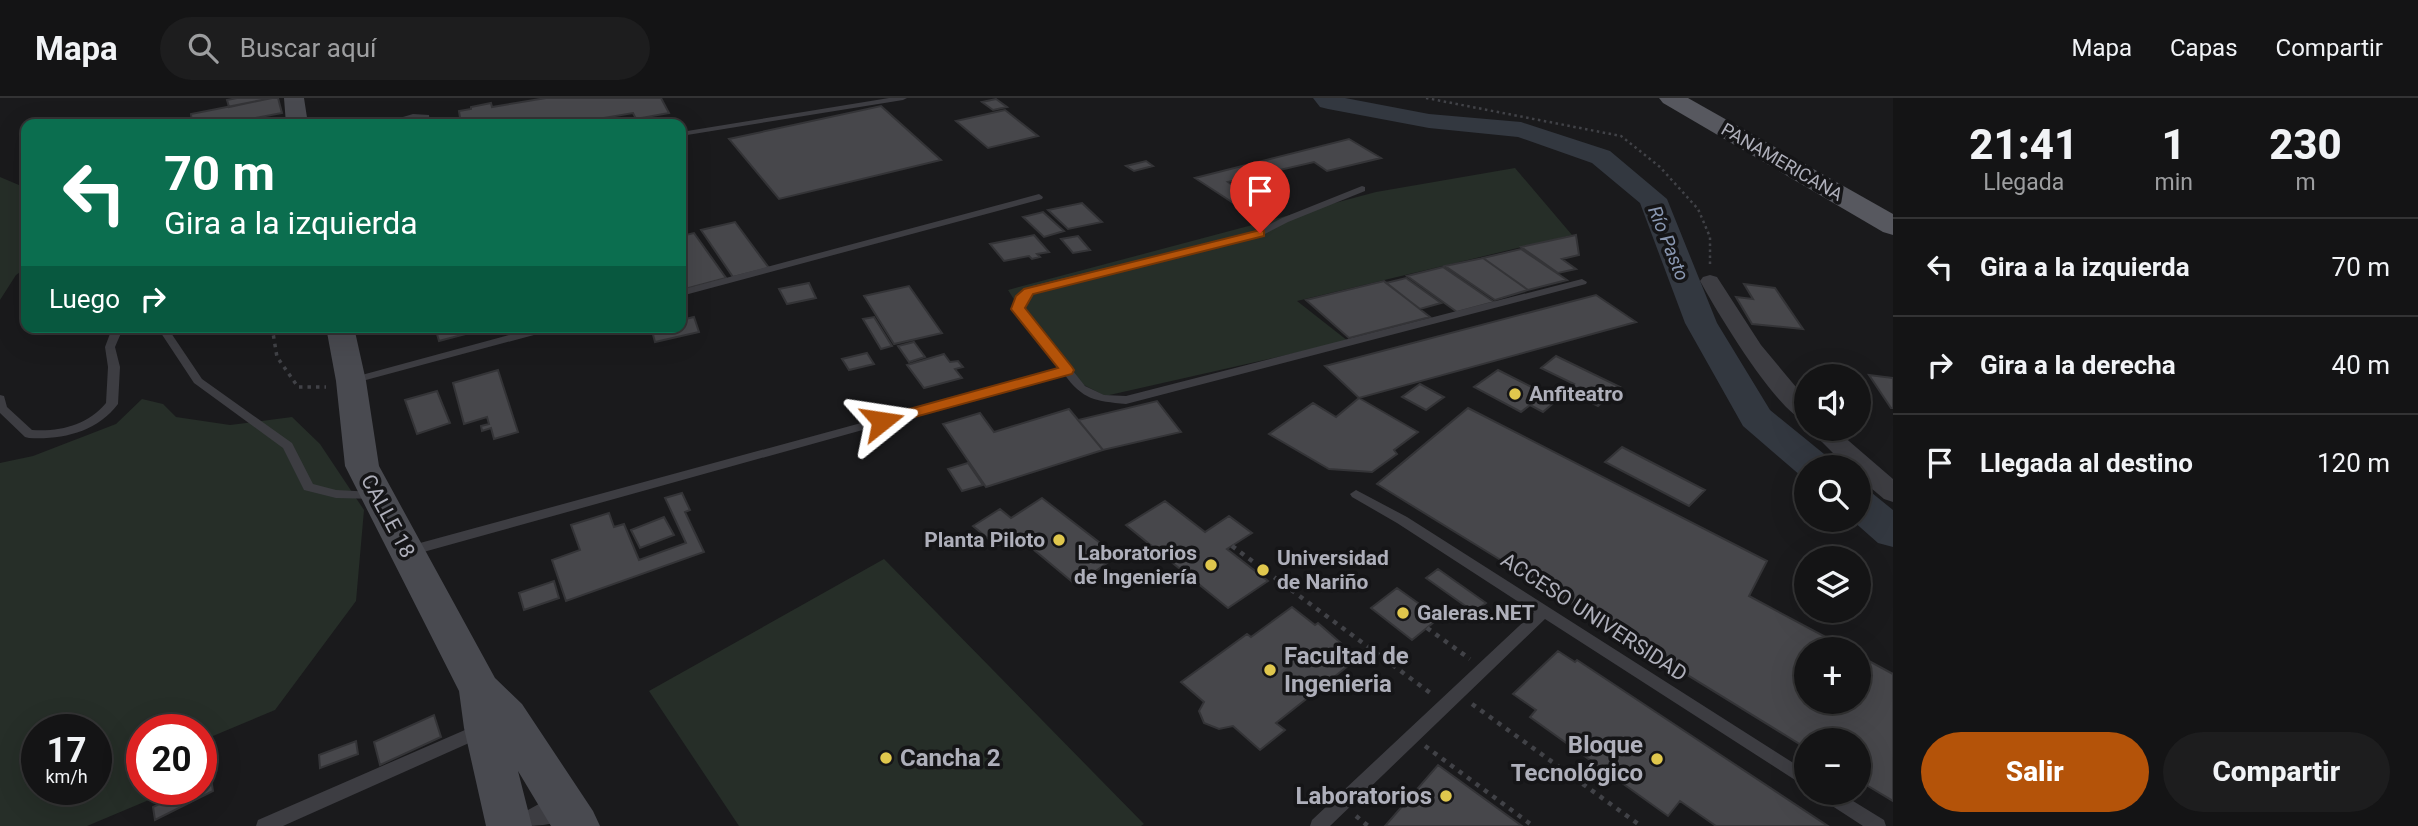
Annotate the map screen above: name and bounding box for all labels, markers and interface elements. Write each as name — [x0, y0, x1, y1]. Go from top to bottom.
search box — [160, 17, 650, 80]
text: Mapa — [35, 29, 118, 68]
icon: search — [184, 29, 222, 67]
text: Buscar aquí — [240, 33, 376, 63]
text: Mapa — [2071, 34, 2132, 62]
text: Capas — [2170, 34, 2238, 62]
text: Compartir — [2276, 34, 2383, 62]
street label: PANAMERICANA — [1718, 118, 1847, 205]
text: 21:41 — [1969, 120, 2078, 169]
text: 1 — [2162, 120, 2186, 169]
text: 230 — [2269, 120, 2342, 169]
text: 70 m — [164, 145, 275, 202]
icon: left — [49, 147, 140, 238]
pin — [1230, 161, 1290, 233]
text: Llegada — [1983, 169, 2064, 196]
text: min — [2154, 169, 2193, 196]
text: m — [2295, 169, 2316, 196]
icon: arrive — [1241, 172, 1279, 210]
water label: Río Pasto — [1643, 202, 1694, 284]
text: Gira a la izquierda — [164, 204, 418, 242]
icon: left — [1921, 248, 1959, 286]
text: Gira a la izquierda — [1980, 252, 2190, 282]
text: 70 m — [2332, 252, 2390, 282]
icon: right — [134, 280, 172, 318]
text: Luego — [49, 284, 120, 314]
icon: right — [1921, 346, 1959, 384]
text: Gira a la derecha — [1980, 350, 2176, 380]
text: 40 m — [2332, 350, 2390, 380]
map controls — [1794, 364, 1871, 805]
button: sound — [1794, 364, 1871, 441]
place label: Anfiteatro — [1529, 382, 1624, 406]
position arrow — [845, 384, 919, 458]
marker: Anfiteatro — [1507, 386, 1523, 402]
icon: arrive — [1921, 444, 1959, 482]
text: Llegada al destino — [1980, 448, 2193, 478]
text: 120 m — [2317, 448, 2390, 478]
button: search — [1794, 455, 1871, 532]
street label: CALLE 18 — [356, 470, 420, 562]
place label: Planta Piloto — [924, 528, 1045, 552]
marker: Planta Piloto — [1051, 532, 1067, 548]
place label: Laboratorios de Ingeniería — [1074, 541, 1197, 589]
place label: Universidad de Nariño — [1277, 546, 1389, 594]
button: layers — [1794, 546, 1871, 623]
street label: ACCESO UNIVERSIDAD — [1497, 548, 1691, 686]
marker: Laboratorios de Ingeniería — [1203, 557, 1219, 573]
marker: Universidad de Nariño — [1255, 562, 1271, 578]
place label: Galeras.NET — [1417, 601, 1535, 625]
marker: Galeras.NET — [1395, 605, 1411, 621]
button: + — [1794, 637, 1871, 714]
place label: Facultad de Ingenieria — [1284, 642, 1409, 698]
marker: Facultad de Ingenieria — [1262, 662, 1278, 678]
speed limit sign: 20 — [126, 714, 217, 805]
button: − — [1794, 728, 1871, 805]
text: 17 — [46, 730, 87, 771]
place label: Bloque Tecnológico — [1511, 731, 1643, 787]
button: Salir — [1921, 732, 2149, 812]
button: Compartir — [2163, 732, 2390, 812]
place label: Cancha 2 — [900, 744, 1001, 772]
marker: Cancha 2 — [878, 750, 894, 766]
marker: Bloque Tecnológico — [1649, 751, 1665, 767]
text: km/h — [45, 766, 88, 787]
place label: Laboratorios — [1296, 782, 1432, 810]
marker: Laboratorios — [1438, 788, 1454, 804]

